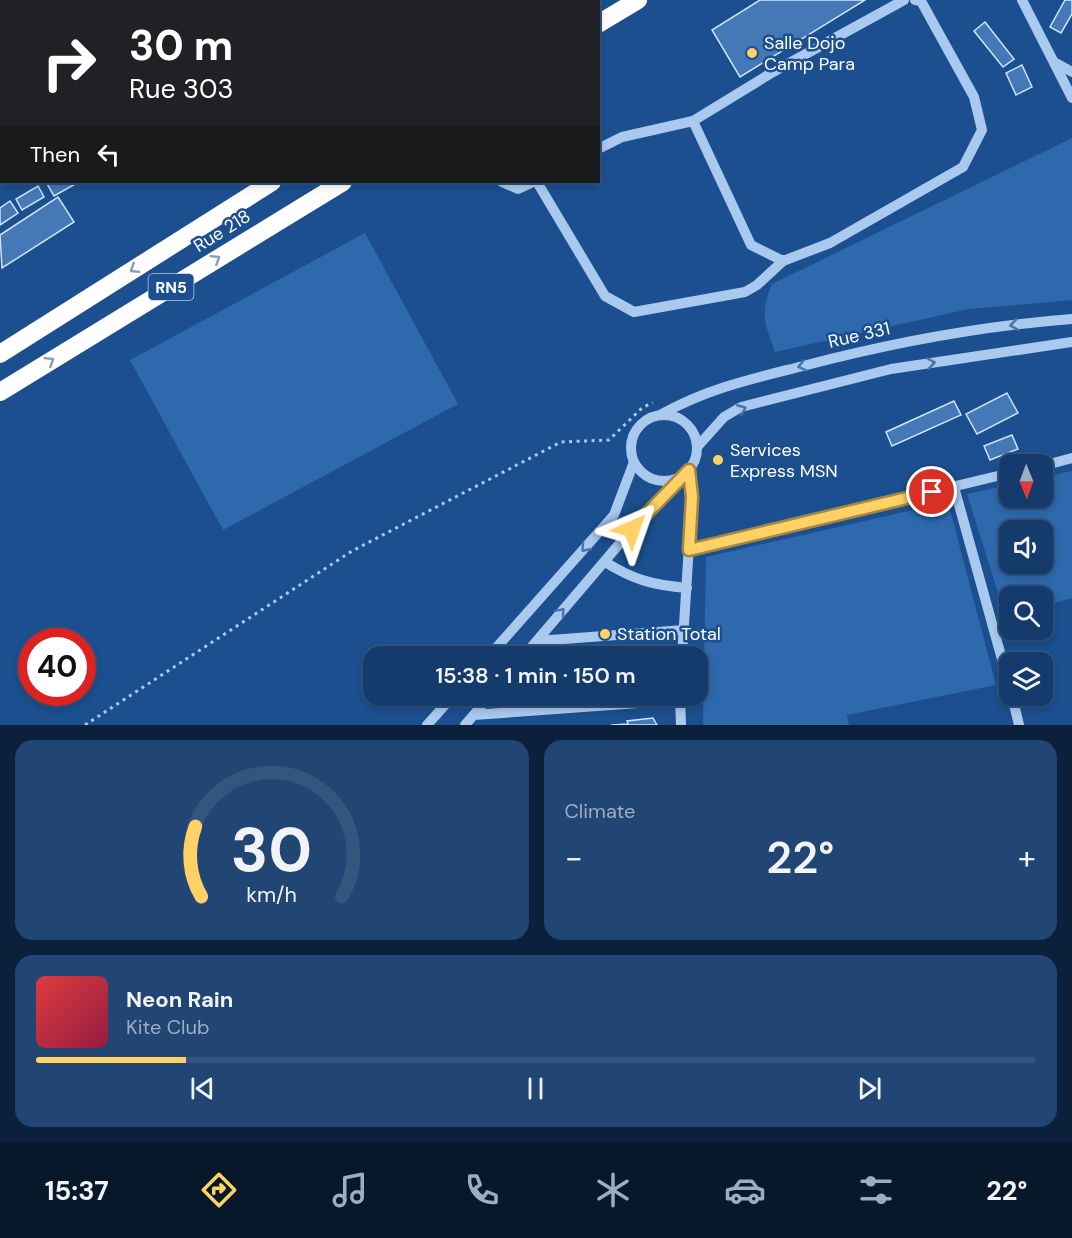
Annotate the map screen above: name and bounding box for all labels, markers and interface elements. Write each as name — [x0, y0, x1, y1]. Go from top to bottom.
text: 30 m — [129, 18, 233, 73]
icon: right — [30, 24, 108, 102]
place label: Salle Dojo Camp Para — [764, 31, 855, 76]
marker: Salle Dojo Camp Para — [745, 46, 759, 60]
text: Rue 303 — [129, 71, 233, 106]
icon: left — [92, 138, 125, 171]
text: Then — [30, 140, 80, 169]
street label: Rue 218 — [189, 204, 255, 258]
one-way arrow — [210, 255, 220, 267]
one-way arrow — [130, 261, 140, 273]
road number: RN5 — [148, 274, 194, 300]
street label: Rue 331 — [826, 316, 892, 354]
one-way arrow — [1009, 319, 1019, 331]
one-way arrow — [44, 357, 54, 369]
one-way arrow — [926, 357, 935, 369]
one-way arrow — [797, 359, 807, 372]
one-way arrow — [735, 404, 746, 416]
place label: Services Express MSN — [730, 438, 838, 483]
marker: Services Express MSN — [711, 453, 725, 467]
north arrow — [999, 454, 1053, 508]
map controls — [999, 454, 1053, 706]
pin — [906, 466, 957, 517]
icon: arrive — [915, 475, 948, 508]
position arrow — [600, 497, 664, 561]
button: sound — [999, 520, 1053, 574]
one-way arrow — [581, 541, 592, 552]
button: search — [999, 586, 1053, 640]
one-way arrow — [554, 608, 565, 619]
place label: Station Total — [617, 622, 721, 646]
marker: Station Total — [598, 627, 612, 641]
speed limit sign: 40 — [18, 628, 96, 706]
button: layers — [999, 652, 1053, 706]
text: 15:38 · 1 min · 150 m — [435, 661, 636, 690]
text: Climate — [565, 798, 635, 824]
text: 30 — [231, 809, 313, 890]
text: 22° — [766, 828, 834, 887]
text: − — [565, 836, 583, 879]
text: + — [1018, 836, 1036, 879]
text: km/h — [246, 881, 297, 909]
text: Neon Rain — [126, 985, 233, 1014]
text: Kite Club — [126, 1014, 210, 1040]
icon: previous — [186, 1072, 219, 1105]
icon: pause — [519, 1072, 552, 1105]
icon: next — [853, 1072, 886, 1105]
icon: directions — [198, 1169, 240, 1211]
icon: music — [329, 1169, 371, 1211]
icon: phone — [461, 1169, 503, 1211]
icon: climate — [592, 1169, 634, 1211]
icon: car — [724, 1169, 766, 1211]
icon: filters — [855, 1169, 897, 1211]
text: 15:37 — [45, 1173, 109, 1208]
text: 22° — [986, 1173, 1027, 1208]

